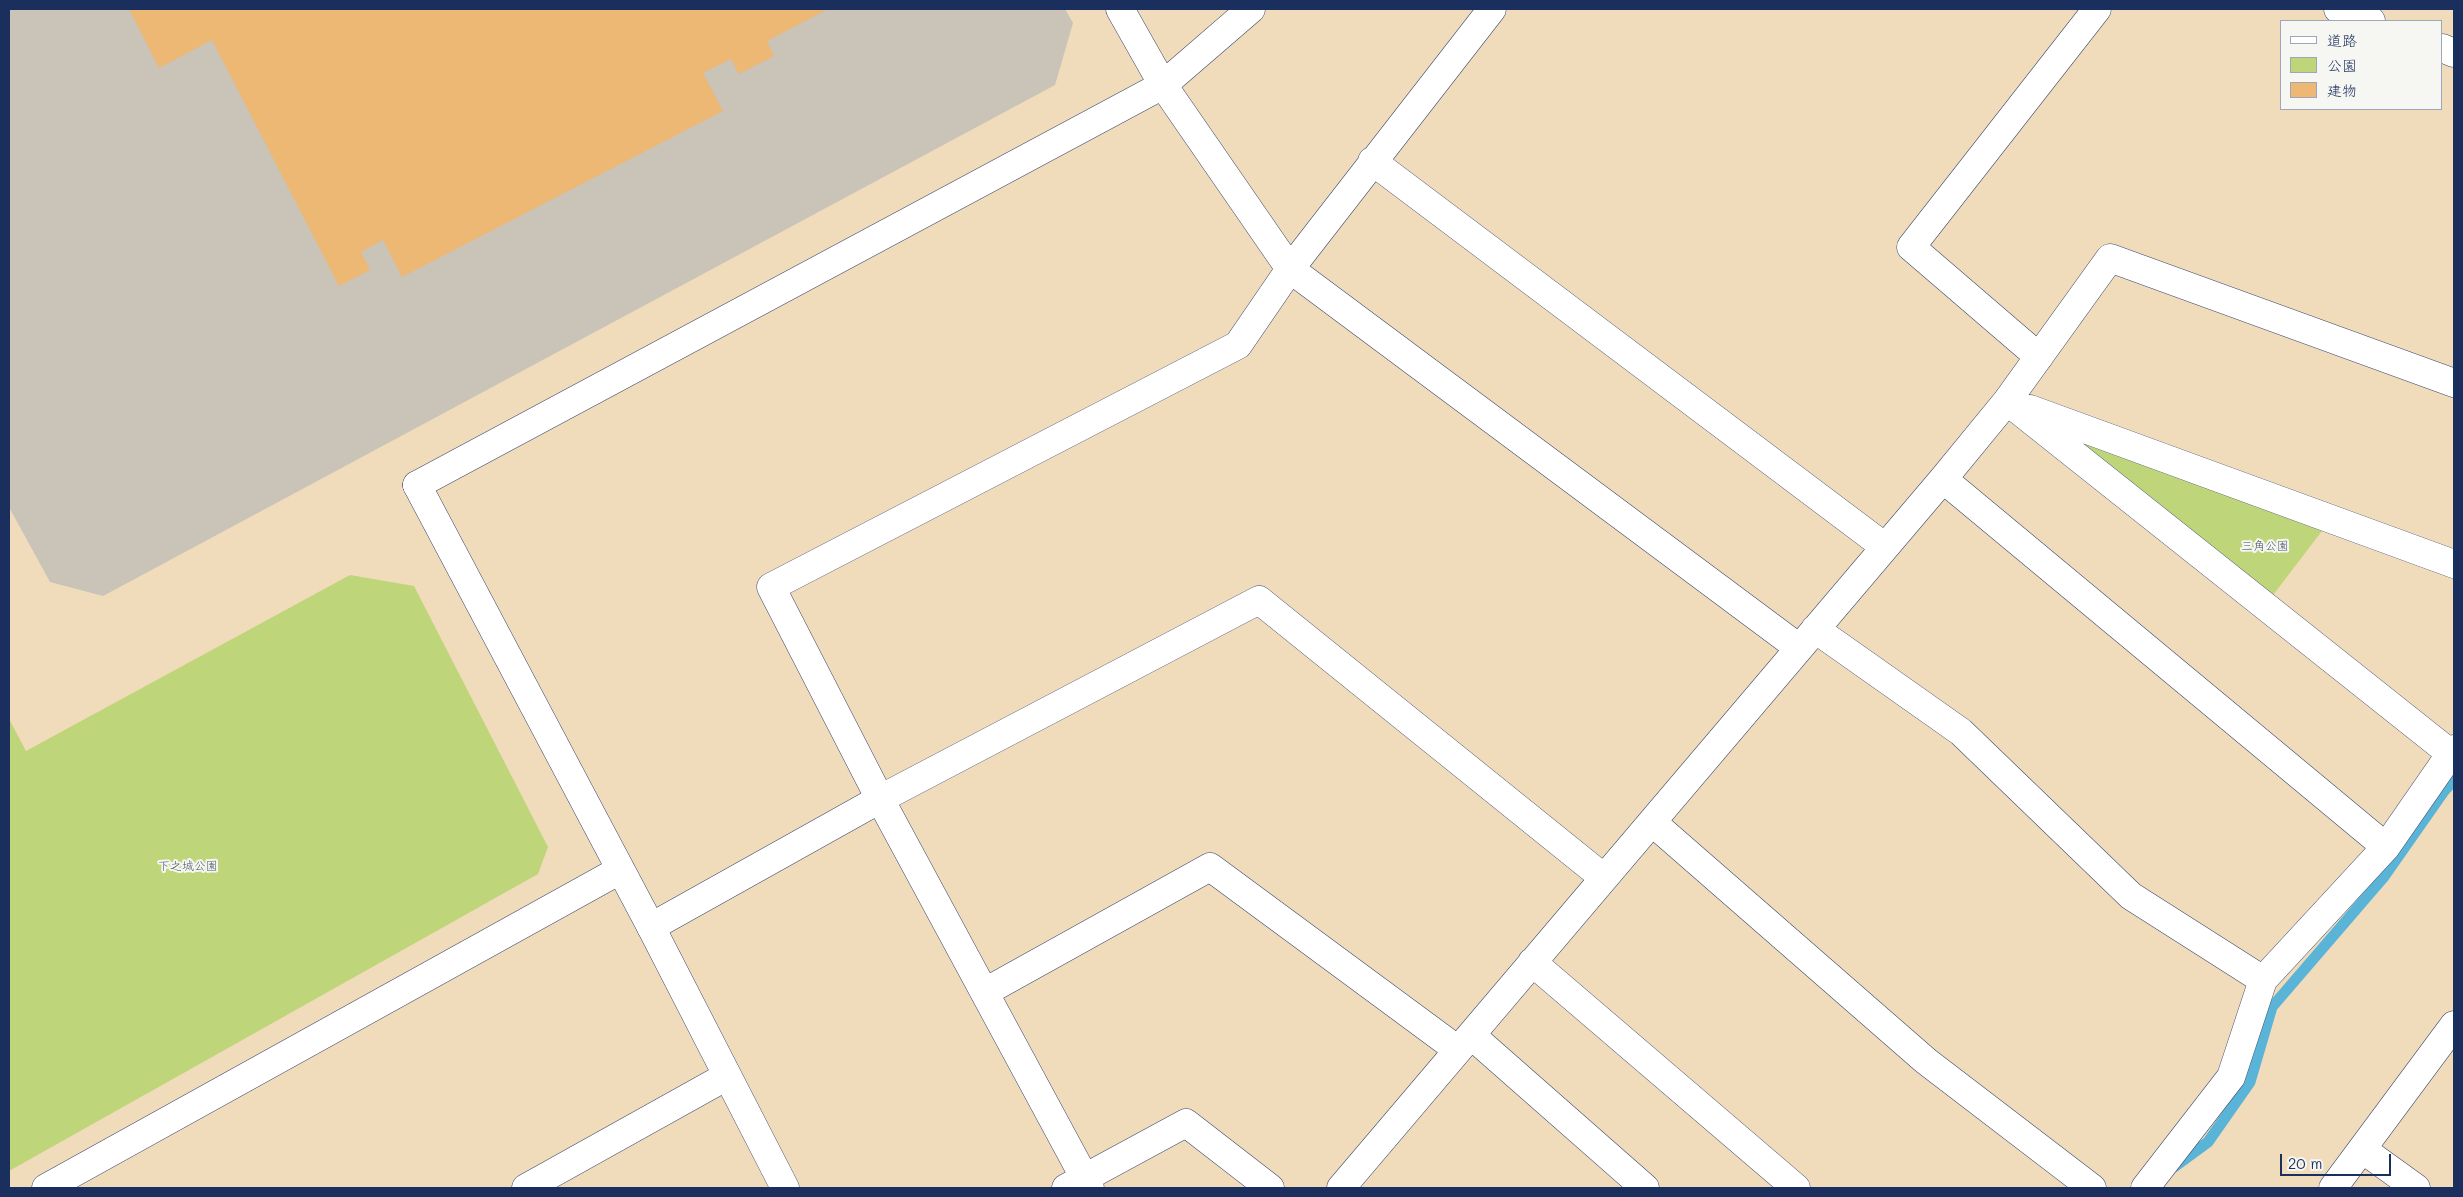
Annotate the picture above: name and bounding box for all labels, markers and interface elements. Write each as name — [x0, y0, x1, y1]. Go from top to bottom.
legend — [2280, 20, 2443, 110]
text: 道路 — [2327, 30, 2357, 50]
text: 公園 — [2327, 55, 2357, 75]
text: 建物 — [2327, 80, 2357, 100]
park label: 三角公園 — [2241, 539, 2289, 553]
park label: 下之城公園 — [158, 859, 218, 873]
scale bar — [2283, 1144, 2394, 1176]
text: 20 m — [2288, 1153, 2322, 1173]

